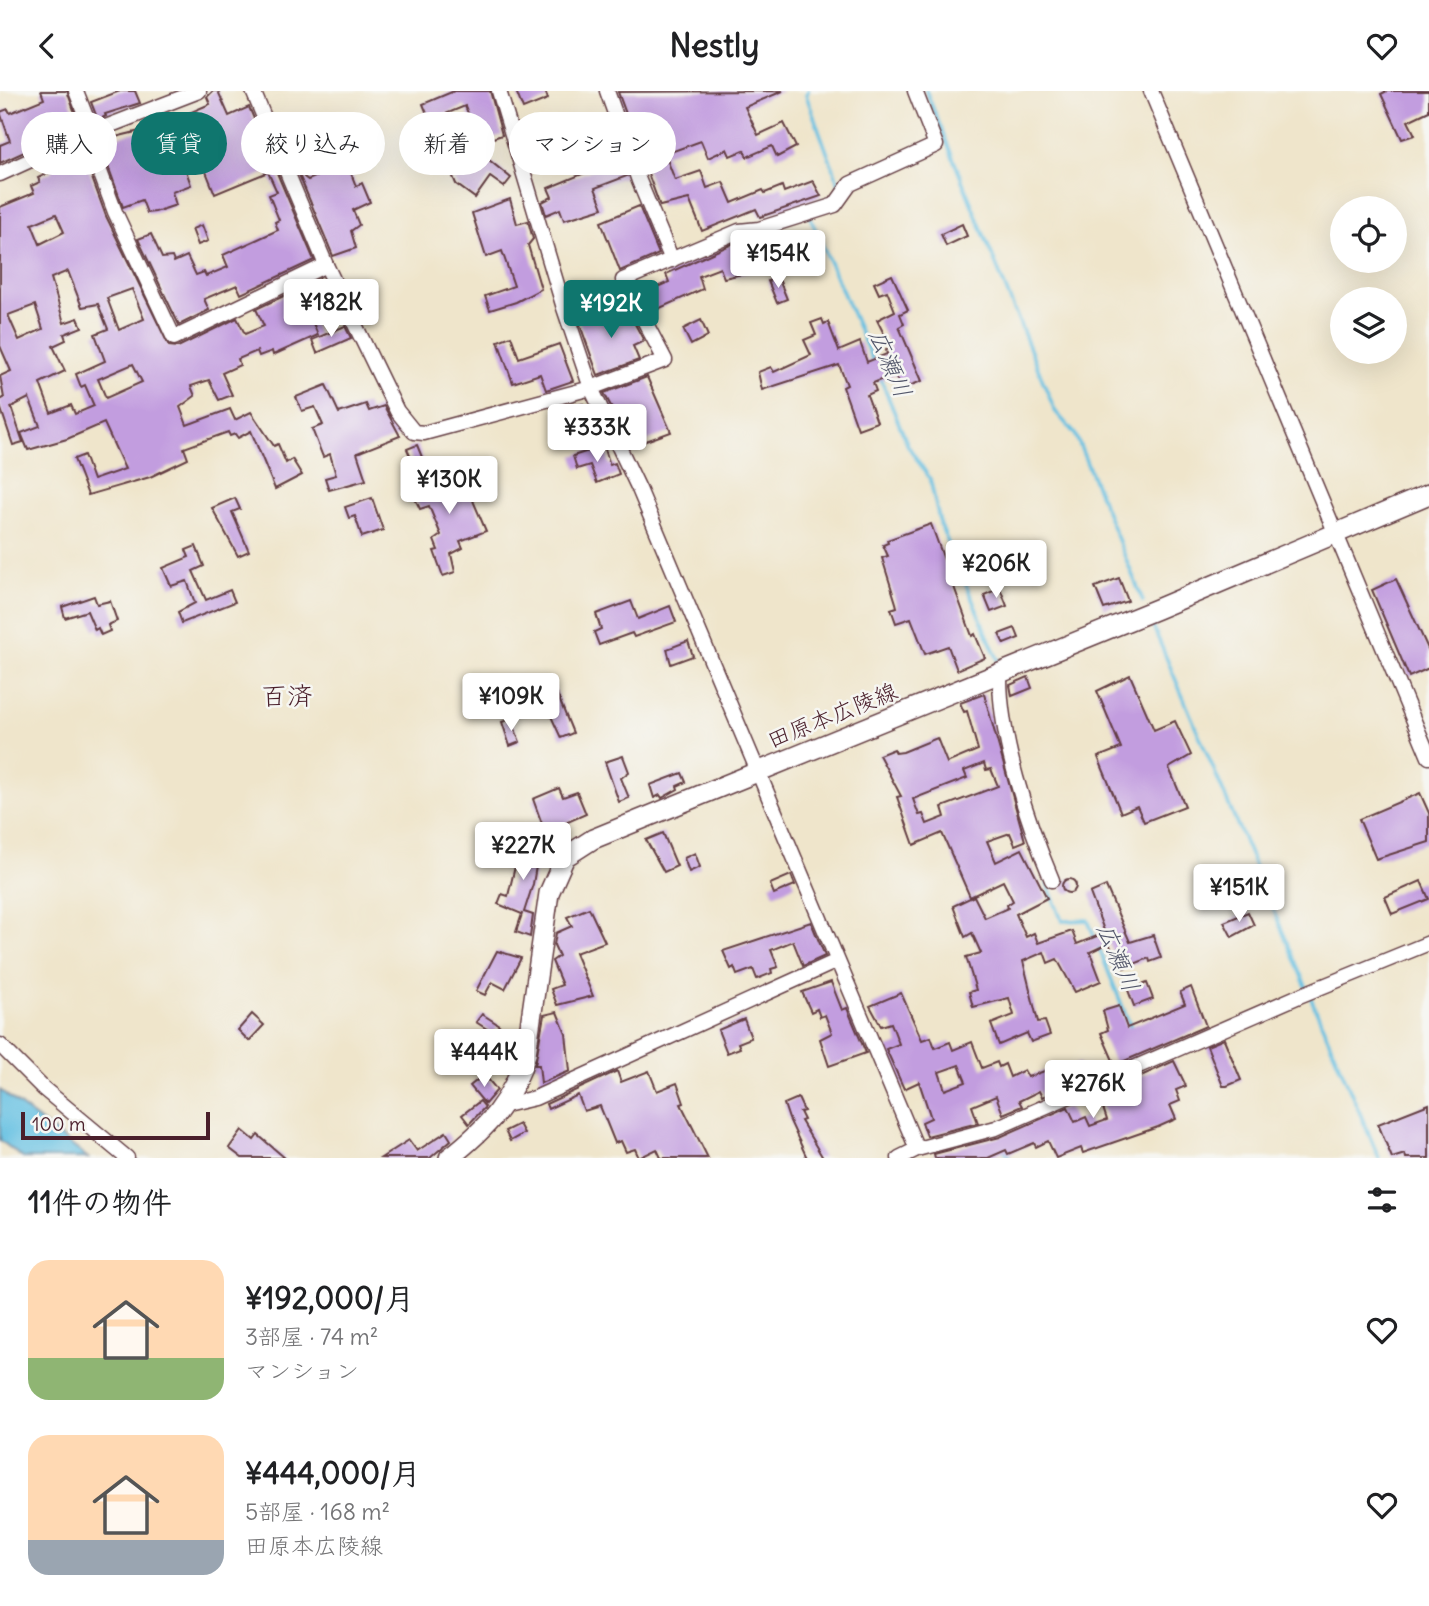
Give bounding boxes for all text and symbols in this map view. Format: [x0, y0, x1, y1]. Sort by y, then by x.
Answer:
text: Nestly [670, 25, 759, 66]
icon: back [28, 27, 66, 65]
icon: heart [1363, 27, 1401, 65]
chip: 購入 [21, 112, 117, 175]
chip: 賃貸 [131, 112, 227, 175]
chip: 絞り込み [241, 112, 385, 175]
chip: 新着 [399, 112, 495, 175]
chip: マンション [509, 112, 676, 175]
map controls [1330, 196, 1407, 364]
button: locate [1330, 196, 1407, 273]
pin: ¥154K [729, 231, 827, 290]
text: ¥154K [746, 238, 810, 267]
pin: ¥182K [282, 279, 380, 339]
pin: ¥192K [562, 281, 660, 340]
text: ¥182K [300, 287, 362, 316]
button: layers [1330, 287, 1407, 364]
text: ¥192K [580, 288, 642, 317]
water label: 広瀬川 [863, 324, 919, 402]
pin: ¥333K [548, 405, 646, 464]
text: ¥333K [564, 412, 630, 441]
pin: ¥130K [400, 457, 498, 516]
text: ¥130K [417, 464, 482, 493]
pin: ¥206K [947, 540, 1045, 600]
text: ¥206K [962, 548, 1030, 577]
pin: ¥109K [462, 673, 560, 733]
street label: 田原本広陵線 [763, 676, 901, 754]
district label: 百済 [261, 679, 313, 712]
text: ¥109K [478, 681, 544, 710]
pin: ¥227K [474, 823, 572, 882]
text: ¥227K [491, 830, 555, 859]
pin: ¥151K [1190, 865, 1288, 924]
text: ¥151K [1209, 872, 1269, 901]
water label: 広瀬川 [1091, 918, 1147, 996]
pin: ¥444K [435, 1030, 533, 1089]
text: ¥444K [450, 1037, 518, 1066]
pin: ¥276K [1044, 1061, 1142, 1120]
text: ¥276K [1061, 1068, 1125, 1097]
scale bar [21, 1109, 210, 1141]
text: 100 m [32, 1112, 86, 1136]
icon: filters [1363, 1181, 1401, 1219]
text: 11件の物件 [28, 1183, 172, 1221]
text: ¥192,000/月 [245, 1279, 414, 1317]
icon: home [84, 1288, 168, 1372]
icon: heart [1363, 1311, 1401, 1349]
text: 3部屋 · 74 m² [245, 1322, 378, 1351]
text: マンション [245, 1356, 359, 1385]
text: ¥444,000/月 [245, 1454, 421, 1492]
icon: home [84, 1463, 168, 1547]
icon: heart [1363, 1486, 1401, 1524]
text: 5部屋 · 168 m² [245, 1497, 390, 1526]
text: 田原本広陵線 [245, 1531, 383, 1560]

